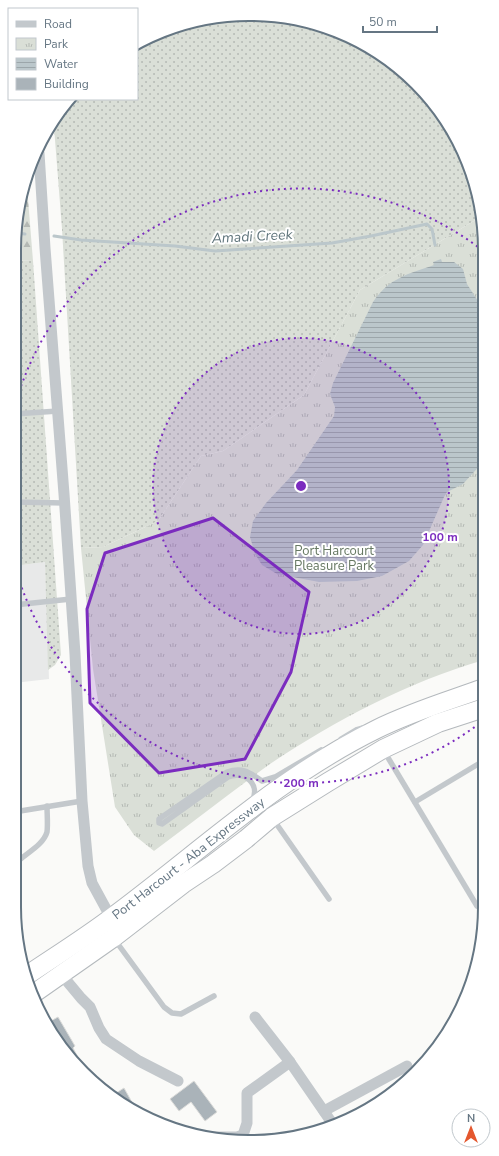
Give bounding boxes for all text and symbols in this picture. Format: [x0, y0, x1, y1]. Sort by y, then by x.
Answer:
legend [8, 8, 138, 100]
scale bar [363, 8, 437, 34]
text: 50 m [369, 14, 397, 30]
text: Road [44, 16, 72, 32]
text: Park [44, 36, 69, 52]
text: Water [44, 56, 78, 72]
text: Building [44, 76, 89, 92]
water label: Amadi Creek [210, 225, 294, 248]
centre of rings [294, 479, 308, 493]
text: 100 m [422, 529, 458, 545]
park label: Port Harcourt Pleasure Park [294, 542, 375, 575]
text: 200 m [283, 775, 319, 791]
street label: Port Harcourt - Aba Expressway [109, 793, 269, 924]
north arrow [451, 1108, 491, 1148]
text: N [467, 1111, 475, 1126]

